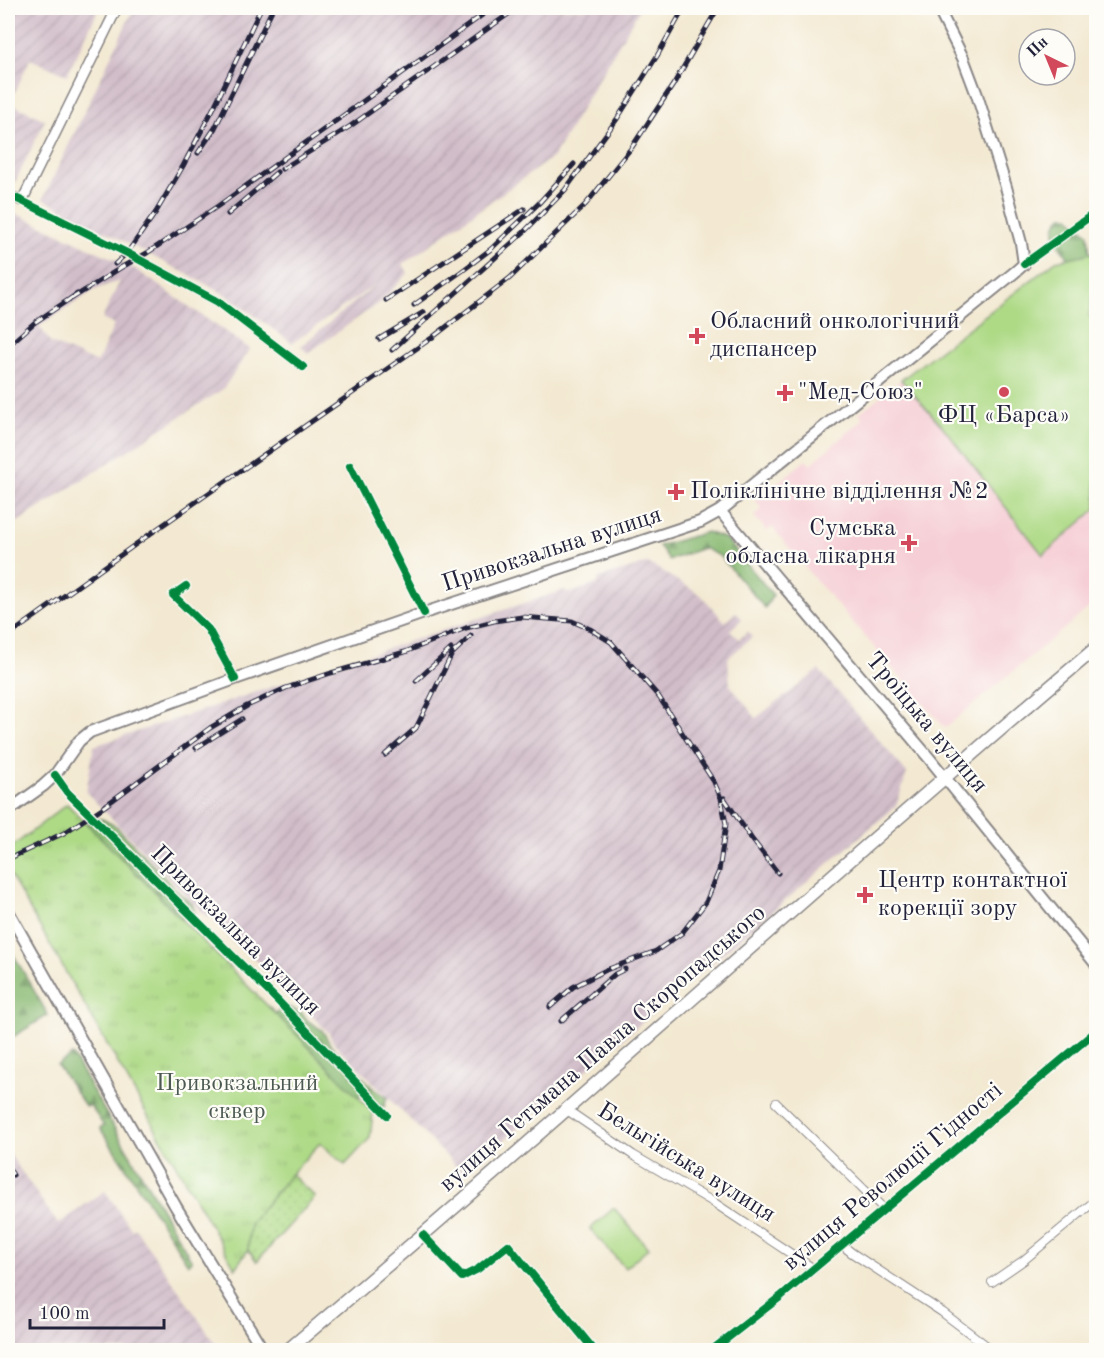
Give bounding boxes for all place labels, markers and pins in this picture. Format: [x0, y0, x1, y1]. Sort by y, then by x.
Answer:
place label: Обласний онкологічний диспансер [710, 310, 960, 362]
marker: Обласний онкологічний диспансер [688, 327, 706, 345]
place label: "Мед-Союз" [798, 381, 923, 405]
marker: "Мед-Союз" [776, 384, 794, 402]
marker: ФЦ «Барса» [997, 385, 1011, 399]
place label: ФЦ «Барса» [938, 404, 1070, 428]
place label: Поліклінічне відділення №2 [690, 480, 989, 504]
marker: Поліклінічне відділення №2 [667, 483, 685, 501]
place label: Сумська обласна лікарня [726, 517, 896, 569]
marker: Сумська обласна лікарня [900, 534, 918, 552]
place label: Центр контактної корекції зору [878, 869, 1068, 921]
marker: Центр контактної корекції зору [856, 886, 874, 904]

